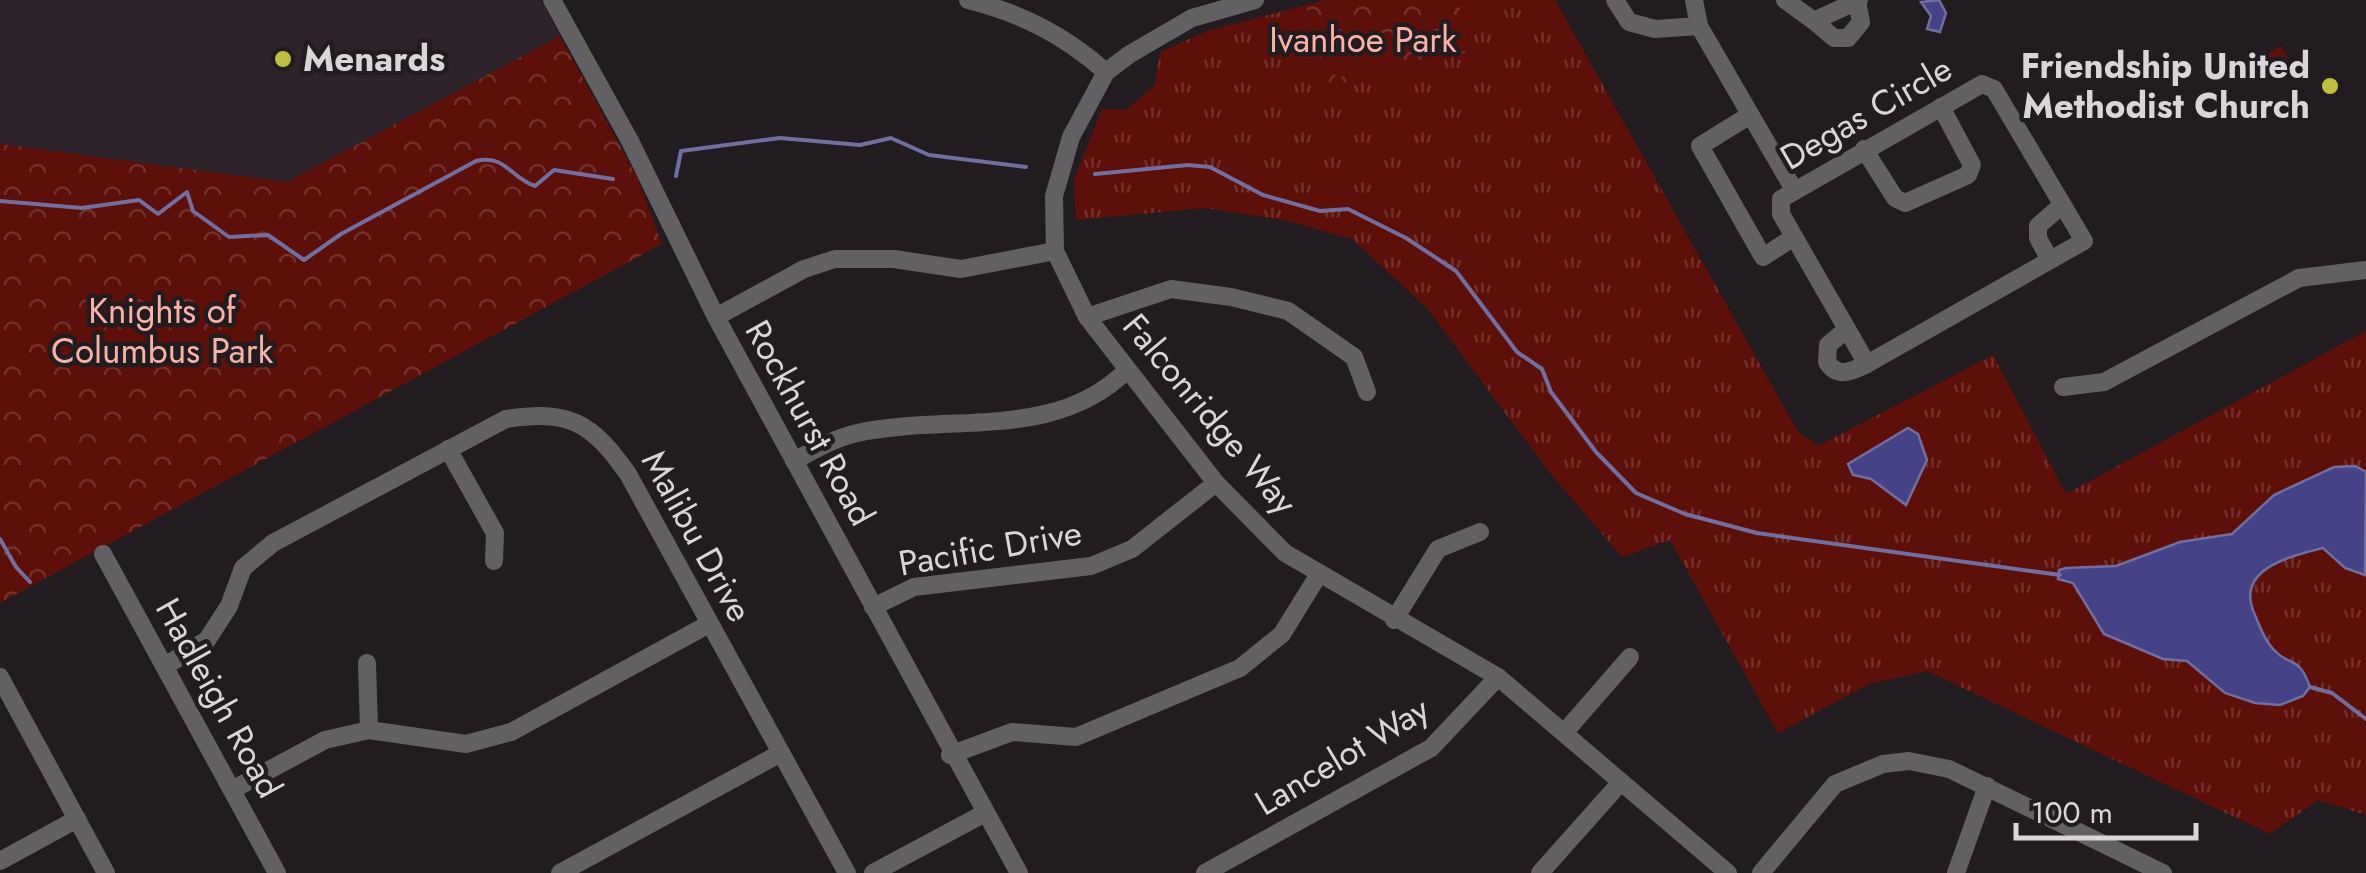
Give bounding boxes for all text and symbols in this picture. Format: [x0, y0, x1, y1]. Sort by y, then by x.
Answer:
park label: Ivanhoe Park [1269, 15, 1457, 65]
place label: Menards [303, 34, 445, 84]
place label: Friendship United Methodist Church [2021, 41, 2310, 131]
street label: Degas Circle [1771, 44, 1961, 182]
marker: Menards [272, 48, 294, 70]
marker: Friendship United Methodist Church [2319, 75, 2341, 97]
park label: Knights of Columbus Park [51, 286, 274, 376]
street label: Falconridge Way [1111, 303, 1309, 526]
street label: Rockhurst Road [733, 311, 887, 535]
street label: Malibu Drive [629, 441, 765, 631]
street label: Pacific Drive [895, 507, 1085, 589]
street label: Hadleigh Road [143, 589, 295, 807]
street label: Lancelot Way [1246, 684, 1439, 828]
scale bar [2016, 778, 2196, 840]
text: 100 m [2031, 791, 2113, 834]

